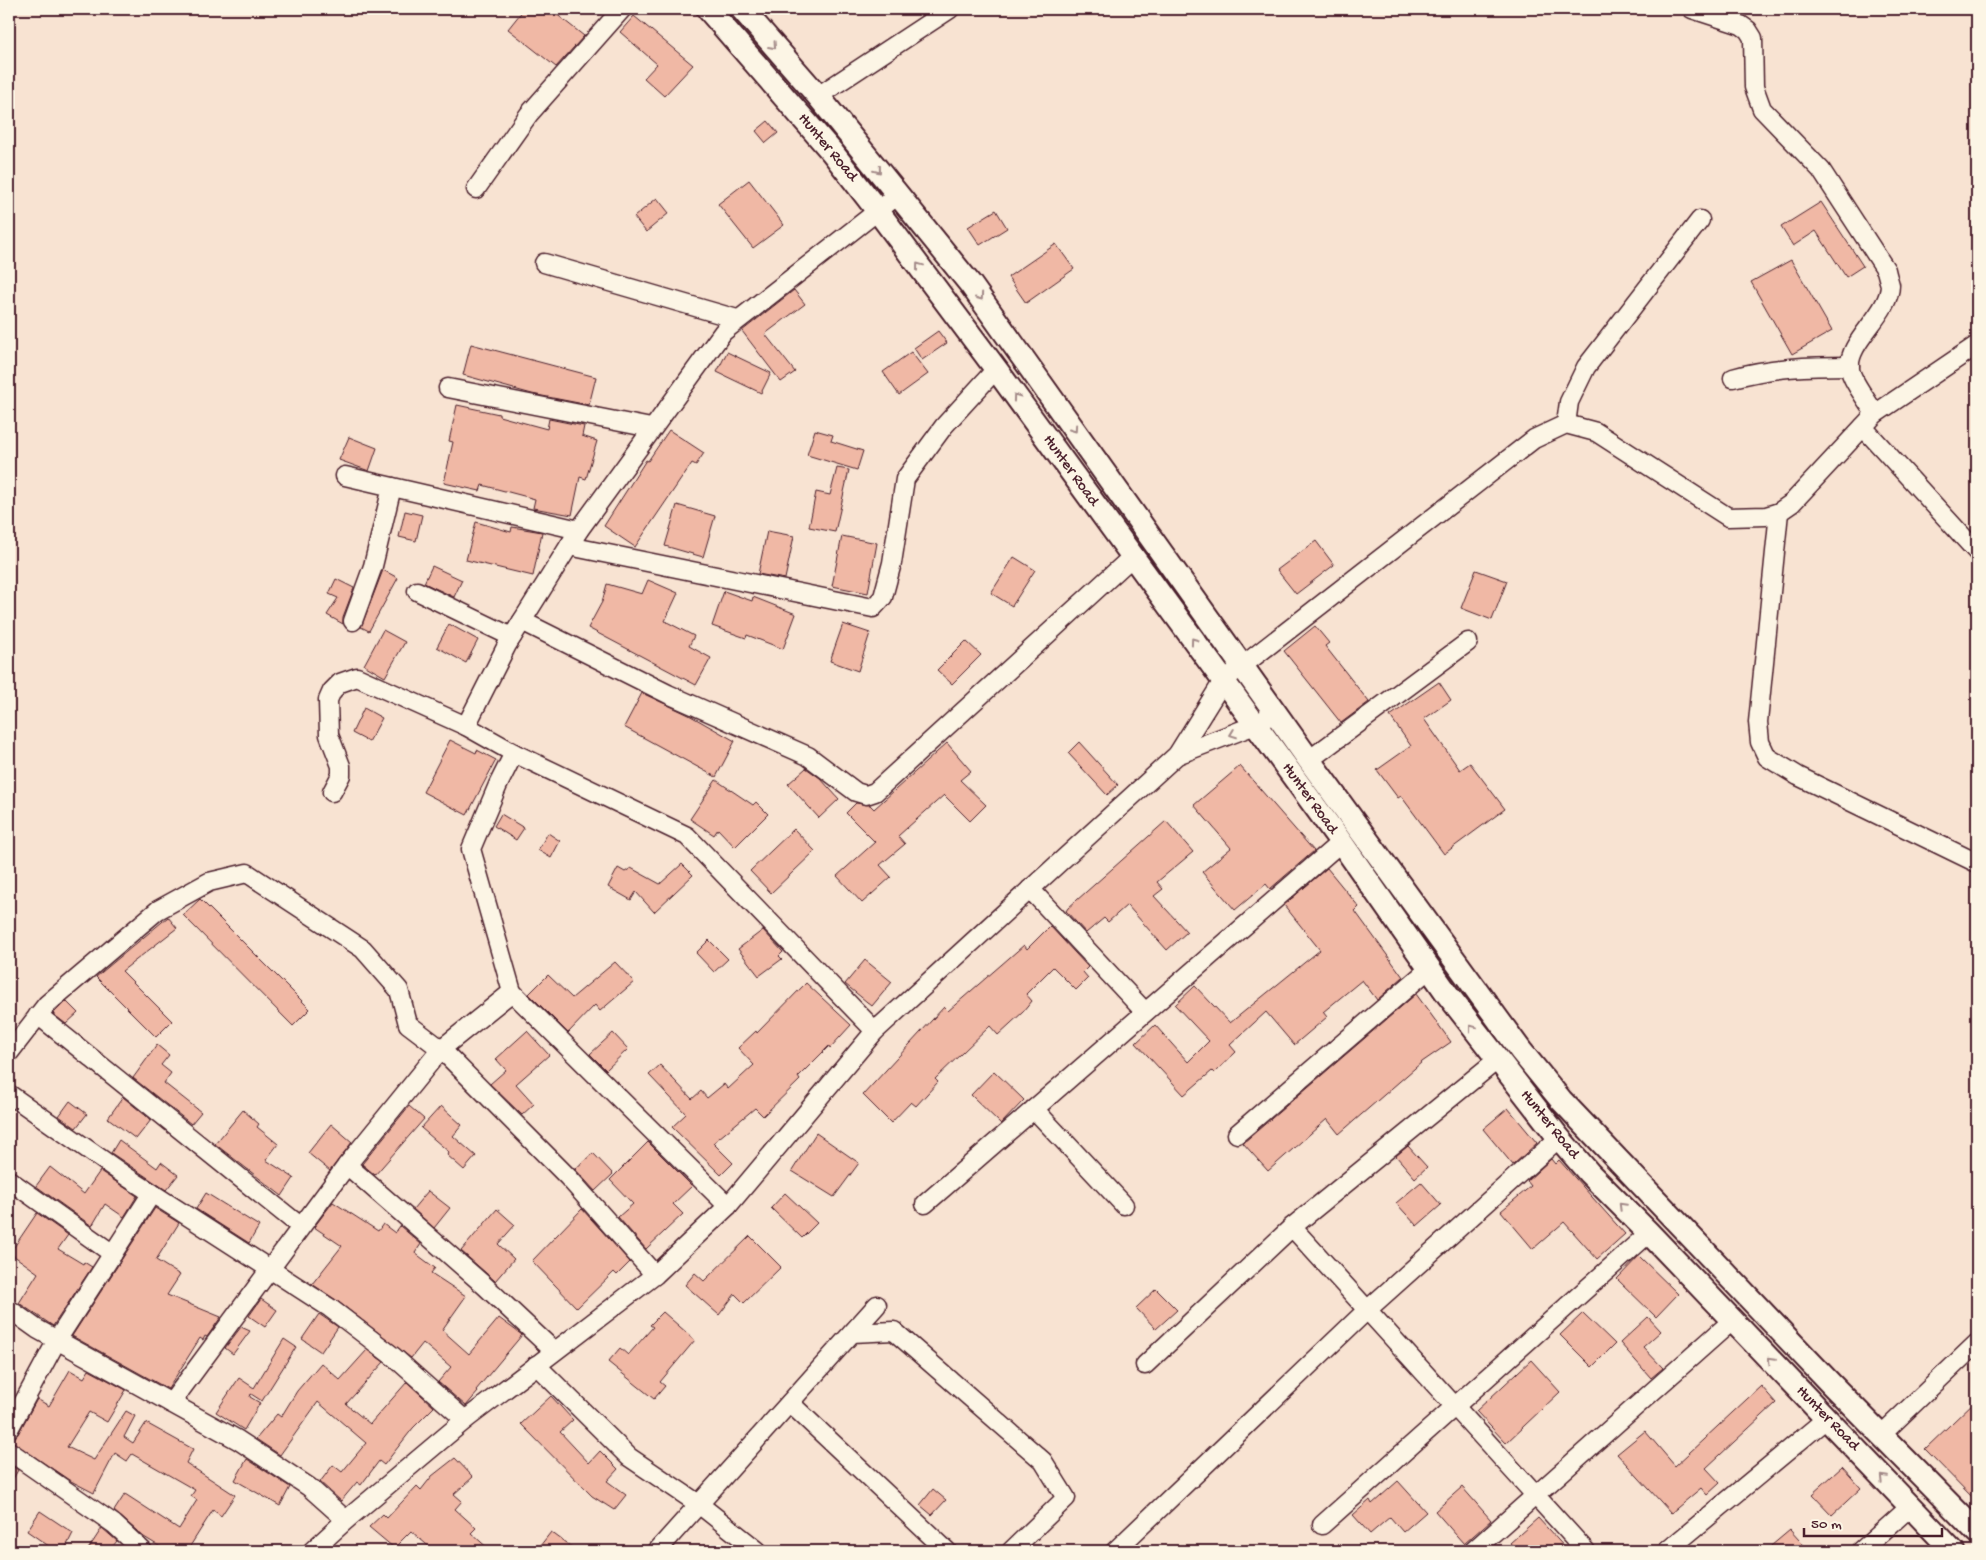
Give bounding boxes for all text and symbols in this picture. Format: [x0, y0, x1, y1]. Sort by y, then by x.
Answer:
one-way arrow [767, 41, 776, 50]
street label: Hunter Road [793, 110, 862, 187]
one-way arrow [872, 164, 880, 173]
one-way arrow [917, 263, 925, 272]
one-way arrow [974, 291, 983, 300]
one-way arrow [1013, 393, 1022, 403]
one-way arrow [1068, 423, 1077, 433]
street label: Hunter Road [1038, 432, 1103, 512]
one-way arrow [1191, 637, 1200, 647]
one-way arrow [1229, 727, 1238, 738]
street label: Hunter Road [1277, 760, 1342, 840]
one-way arrow [1469, 1024, 1478, 1034]
street label: Hunter Road [1515, 1087, 1584, 1165]
one-way arrow [1618, 1202, 1627, 1211]
one-way arrow [1768, 1357, 1777, 1366]
street label: Hunter Road [1791, 1382, 1864, 1457]
one-way arrow [1880, 1474, 1889, 1483]
scale bar [1804, 1505, 1941, 1537]
text: 50 m [1811, 1516, 1842, 1534]

